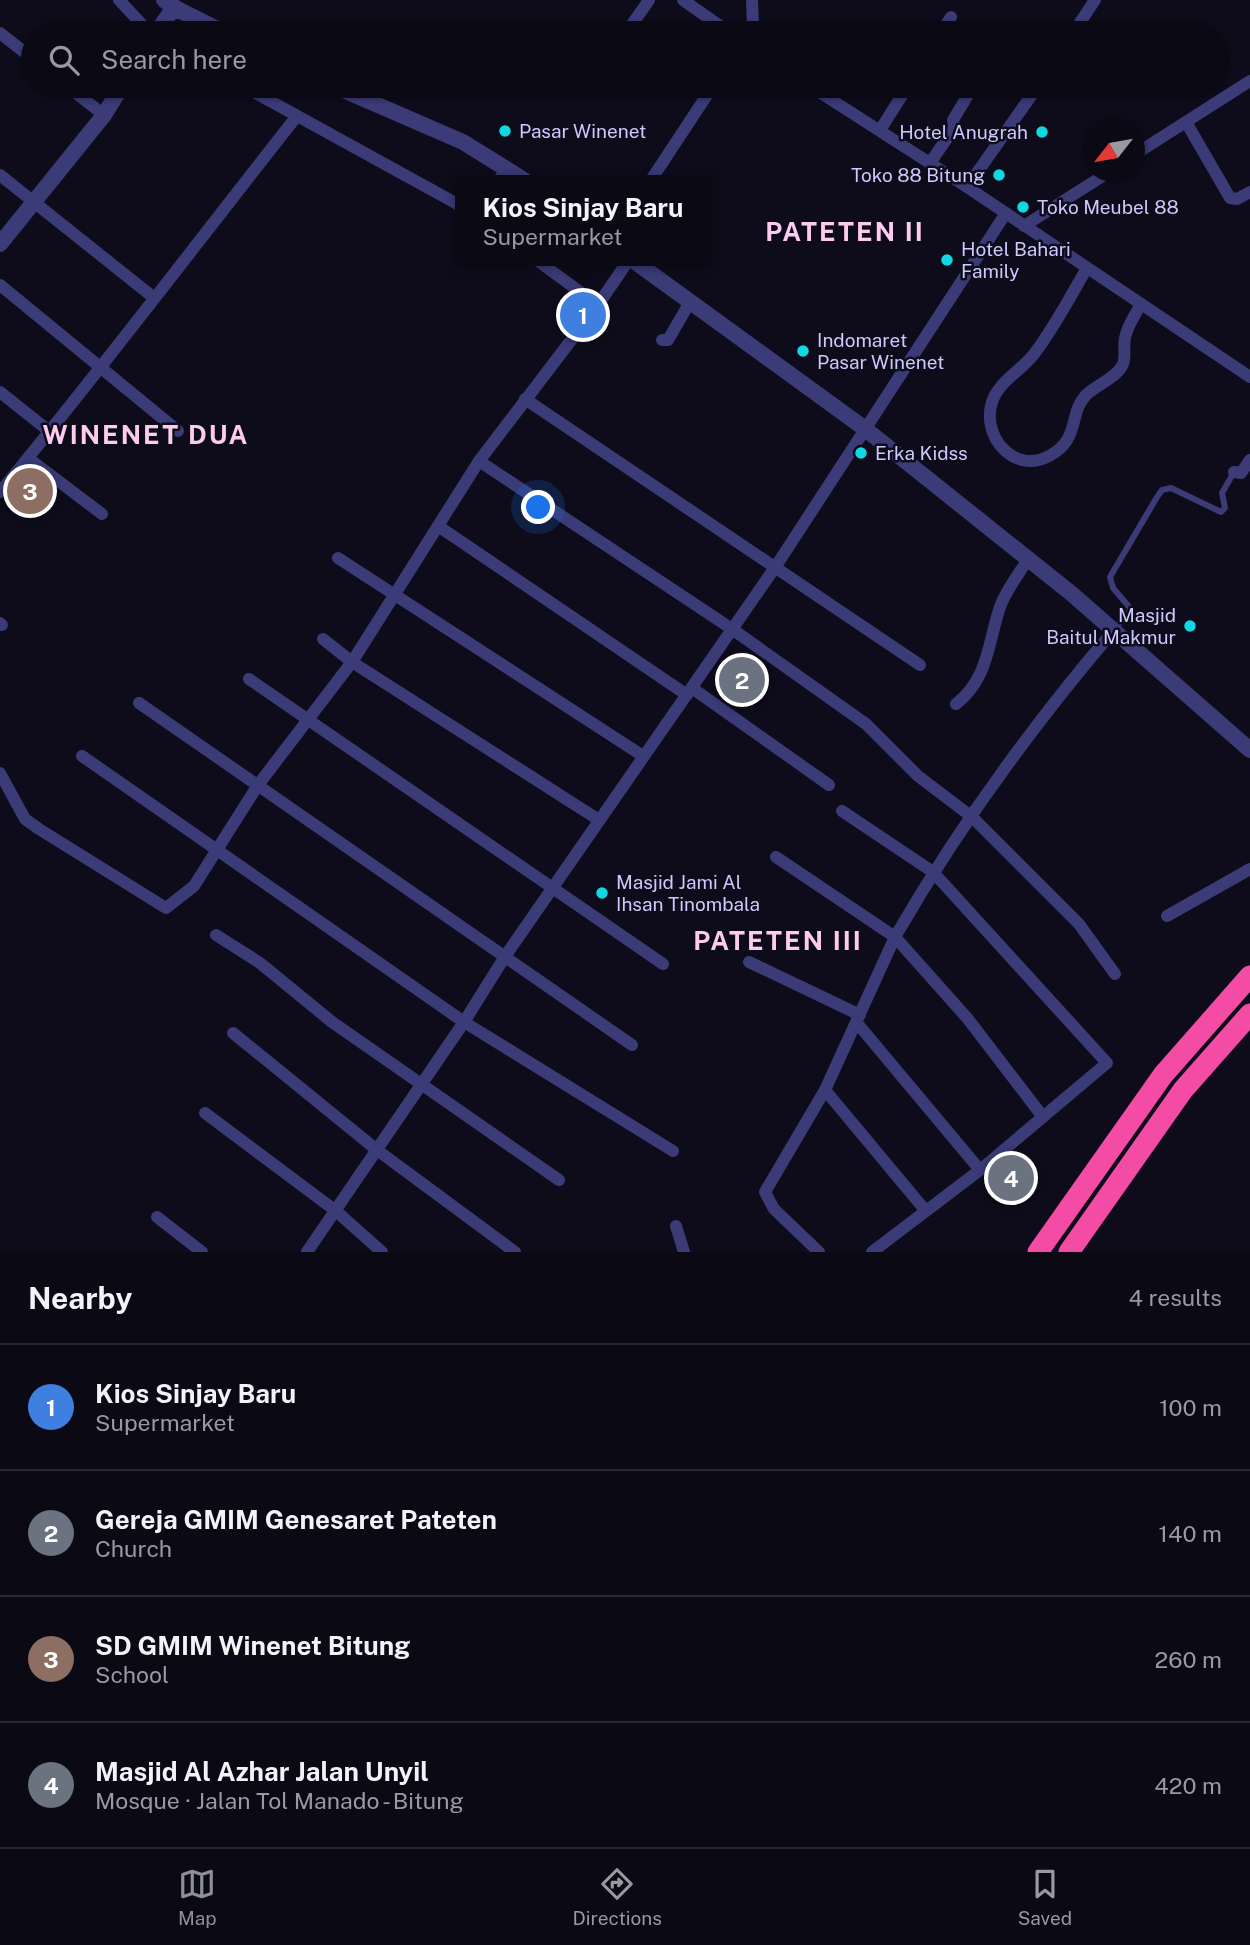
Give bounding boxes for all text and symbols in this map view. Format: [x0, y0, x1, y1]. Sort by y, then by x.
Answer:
search box [21, 21, 1229, 98]
icon: search [45, 41, 83, 79]
text: Search here [101, 44, 247, 75]
north arrow [1082, 119, 1145, 182]
place label: Pasar Winenet [519, 120, 646, 142]
place label: Hotel Anugrah [899, 121, 1028, 143]
marker: Pasar Winenet [497, 123, 513, 139]
marker: Hotel Anugrah [1034, 124, 1050, 140]
place label: Toko 88 Bitung [851, 164, 985, 186]
marker: Toko 88 Bitung [991, 167, 1007, 183]
popup [455, 175, 711, 266]
text: Kios Sinjay Baru [482, 192, 684, 223]
place label: Toko Meubel 88 [1037, 196, 1179, 218]
marker: Toko Meubel 88 [1015, 199, 1031, 215]
district label: PATETEN II [765, 216, 925, 247]
text: Supermarket [482, 223, 622, 250]
place label: Hotel Bahari Family [961, 238, 1071, 282]
marker: Hotel Bahari Family [939, 252, 955, 268]
pin: 1 [560, 289, 606, 341]
place label: Indomaret Pasar Winenet [817, 329, 944, 373]
marker: Indomaret Pasar Winenet [795, 343, 811, 359]
district label: WINENET DUA [43, 419, 249, 450]
place label: Erka Kidss [875, 442, 968, 464]
marker: Erka Kidss [853, 445, 869, 461]
pin: 3 [7, 465, 53, 517]
your location [521, 490, 555, 524]
place label: Masjid Baitul Makmur [1046, 604, 1176, 648]
marker: Masjid Baitul Makmur [1182, 618, 1198, 634]
pin: 2 [719, 654, 765, 706]
place label: Masjid Jami Al Ihsan Tinombala [616, 871, 760, 915]
marker: Masjid Jami Al Ihsan Tinombala [594, 885, 610, 901]
district label: PATETEN III [693, 925, 863, 956]
pin: 4 [988, 1152, 1034, 1204]
text: Nearby [28, 1280, 132, 1316]
text: 4 results [1128, 1284, 1222, 1311]
text: Kios Sinjay Baru [95, 1378, 296, 1409]
text: 1 [46, 1394, 56, 1421]
text: 100 m [1159, 1394, 1222, 1421]
text: Supermarket [95, 1409, 235, 1436]
text: Gereja GMIM Genesaret Pateten [95, 1504, 497, 1535]
text: 2 [44, 1520, 58, 1547]
text: 140 m [1159, 1520, 1222, 1547]
text: Church [95, 1535, 172, 1562]
text: SD GMIM Winenet Bitung [95, 1630, 410, 1661]
text: 3 [43, 1646, 59, 1673]
text: 260 m [1155, 1646, 1222, 1673]
text: School [95, 1661, 169, 1688]
text: Masjid Al Azhar Jalan Unyil [95, 1756, 429, 1787]
text: 4 [43, 1772, 59, 1799]
text: 420 m [1154, 1772, 1222, 1799]
text: Mosque · Jalan Tol Manado - Bitung [95, 1787, 464, 1814]
tab: Map [178, 1865, 217, 1929]
tab: Directions [573, 1865, 662, 1929]
tab: Saved [1018, 1865, 1072, 1929]

